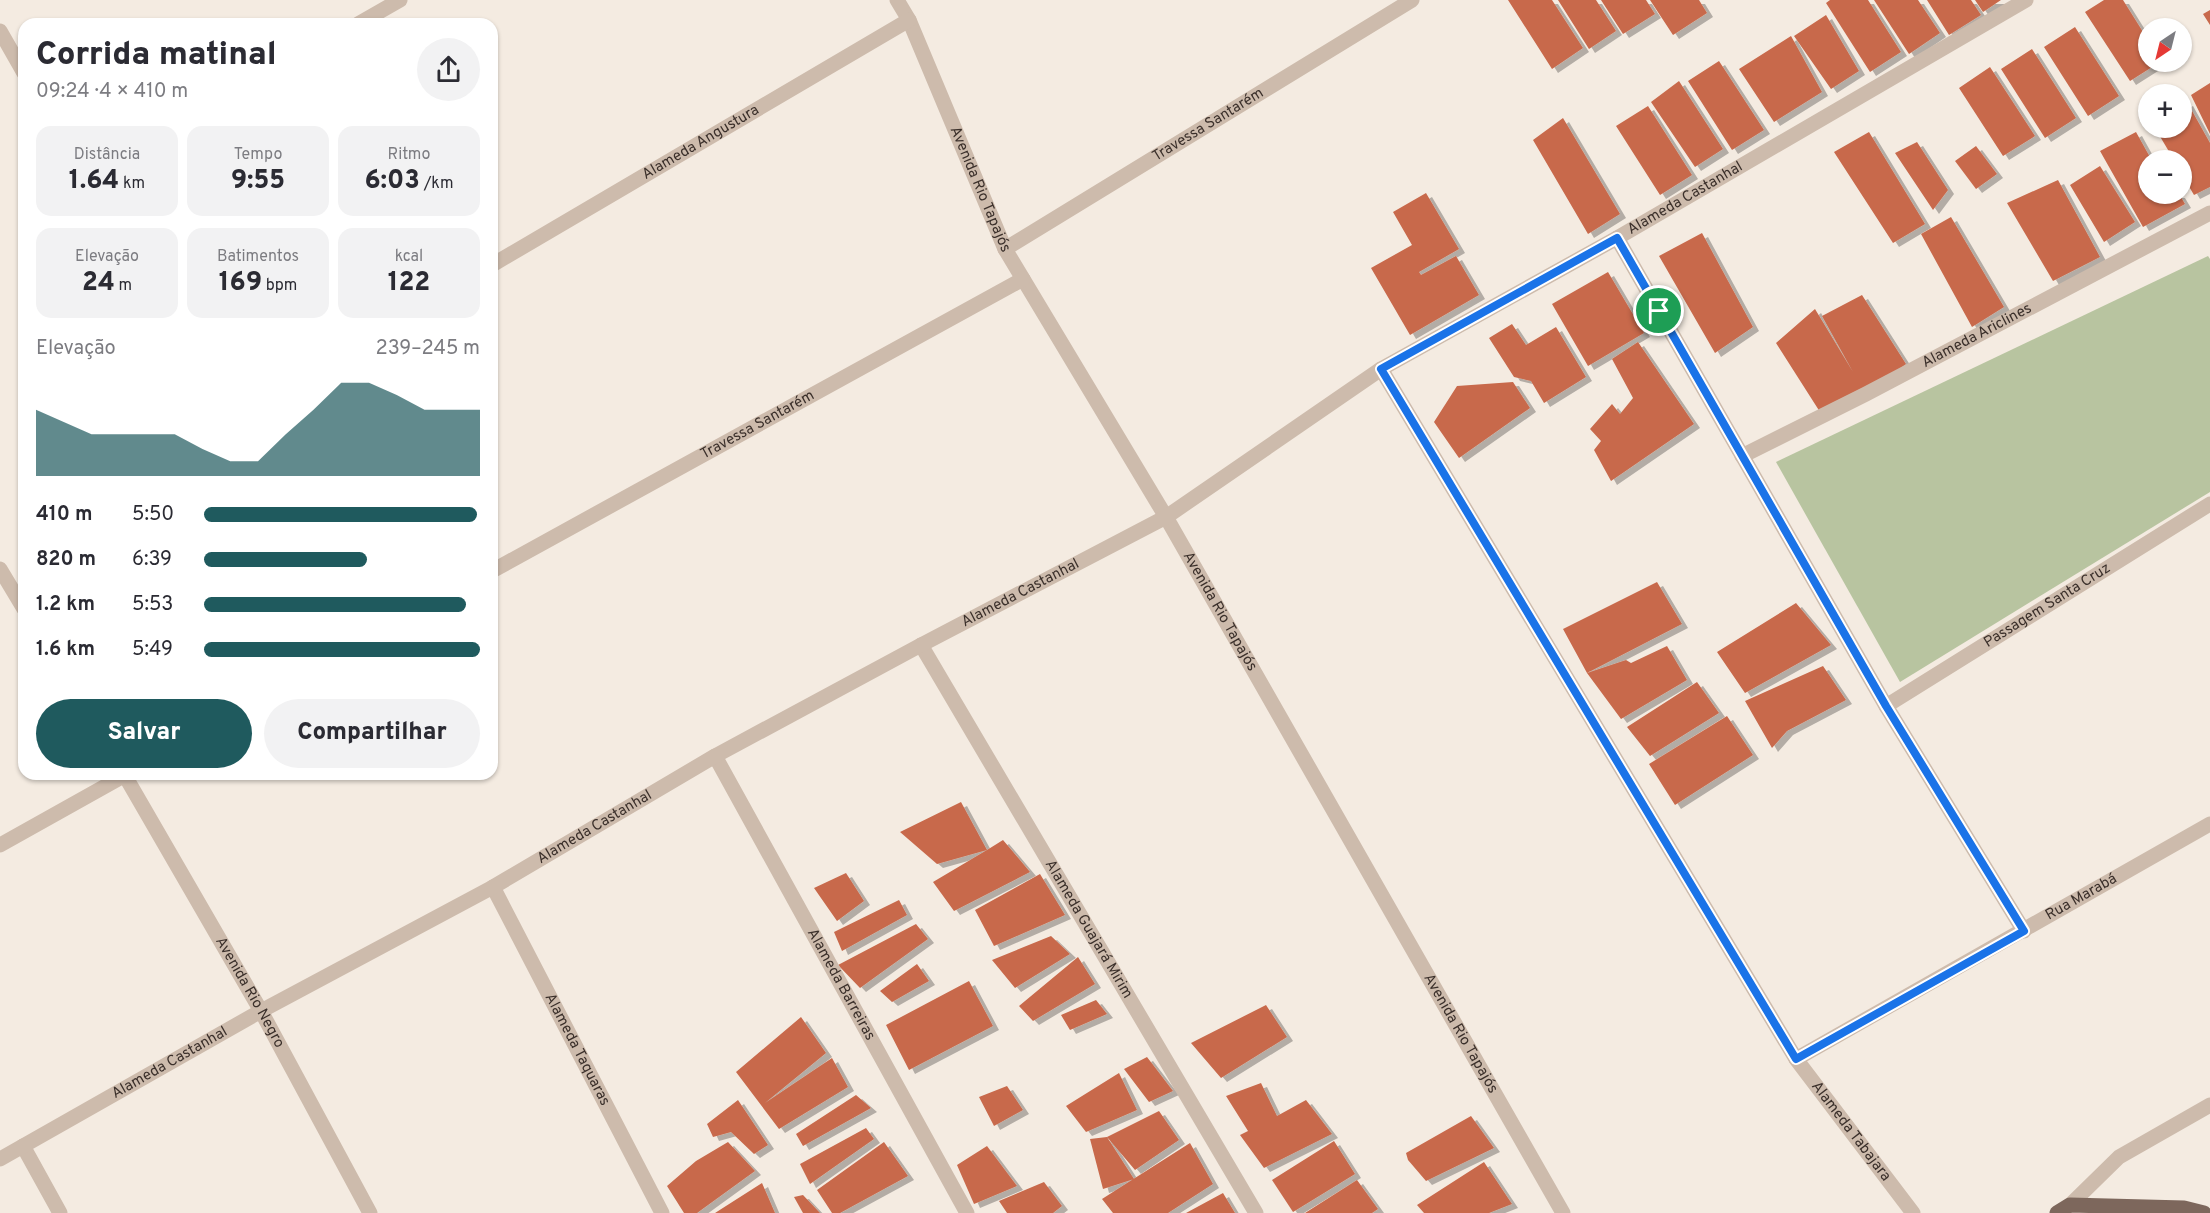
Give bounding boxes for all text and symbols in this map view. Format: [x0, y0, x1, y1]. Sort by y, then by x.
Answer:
north arrow [2138, 18, 2192, 72]
map controls [2138, 18, 2192, 204]
text: Corrida matinal [36, 35, 277, 77]
button: share [417, 38, 480, 101]
text: 09:24 · 4 × 410 m [36, 79, 188, 105]
street label: Travessa Santarém [1149, 84, 1267, 166]
button: + [2138, 84, 2192, 138]
street label: Alameda Angustura [639, 101, 763, 184]
street label: Avenida Rio Tapajós [945, 124, 1015, 255]
text: Distância [74, 145, 140, 165]
text: Tempo [234, 145, 282, 165]
text: Ritmo [388, 145, 430, 165]
button: − [2138, 150, 2192, 204]
street label: Alameda Castanhal [1624, 157, 1746, 239]
text: 1.64 [69, 165, 119, 198]
text: 9:55 [231, 165, 285, 198]
text: 6:03 [364, 165, 420, 198]
text: km [119, 174, 145, 194]
text: /km [420, 174, 454, 194]
text: Elevação [75, 247, 139, 267]
text: Batimentos [217, 247, 299, 267]
text: kcal [395, 247, 423, 267]
text: 24 [82, 267, 115, 300]
text: 169 [219, 267, 262, 300]
text: 122 [388, 267, 430, 300]
text: m [115, 276, 132, 296]
text: bpm [262, 276, 297, 296]
pin [1633, 285, 1684, 336]
icon: arrive [1642, 294, 1675, 327]
street label: Alameda Ariclines [1919, 299, 2035, 372]
text: Elevação [36, 336, 116, 362]
text: 239–245 m [375, 336, 480, 362]
street label: Travessa Santarém [697, 386, 818, 464]
text: 410 m [36, 502, 93, 528]
text: 5:50 [132, 502, 174, 528]
text: 820 m [36, 547, 96, 573]
text: 6:39 [132, 547, 172, 573]
street label: Avenida Rio Tapajós [1178, 548, 1261, 675]
street label: Alameda Castanhal [958, 554, 1083, 632]
street label: Passagem Santa Cruz [1980, 559, 2114, 652]
text: 1.2 km [36, 592, 95, 618]
text: 5:53 [132, 592, 173, 618]
text: 1.6 km [36, 637, 95, 663]
text: 5:49 [132, 637, 173, 663]
button: Salvar [36, 699, 252, 768]
button: Compartilhar [264, 699, 480, 768]
street label: Alameda Castanhal [534, 786, 655, 868]
street label: Alameda Guajará Mirim [1040, 856, 1137, 1002]
street label: Rua Marabá [2042, 869, 2120, 925]
street label: Alameda Barreiras [803, 925, 880, 1044]
street label: Avenida Rio Negro [211, 934, 289, 1051]
street label: Avenida Rio Tapajós [1419, 970, 1502, 1097]
street label: Alameda Taquaras [540, 990, 614, 1109]
street label: Alameda Castanhal [108, 1022, 231, 1103]
street label: Alameda Tabajara [1807, 1077, 1895, 1185]

